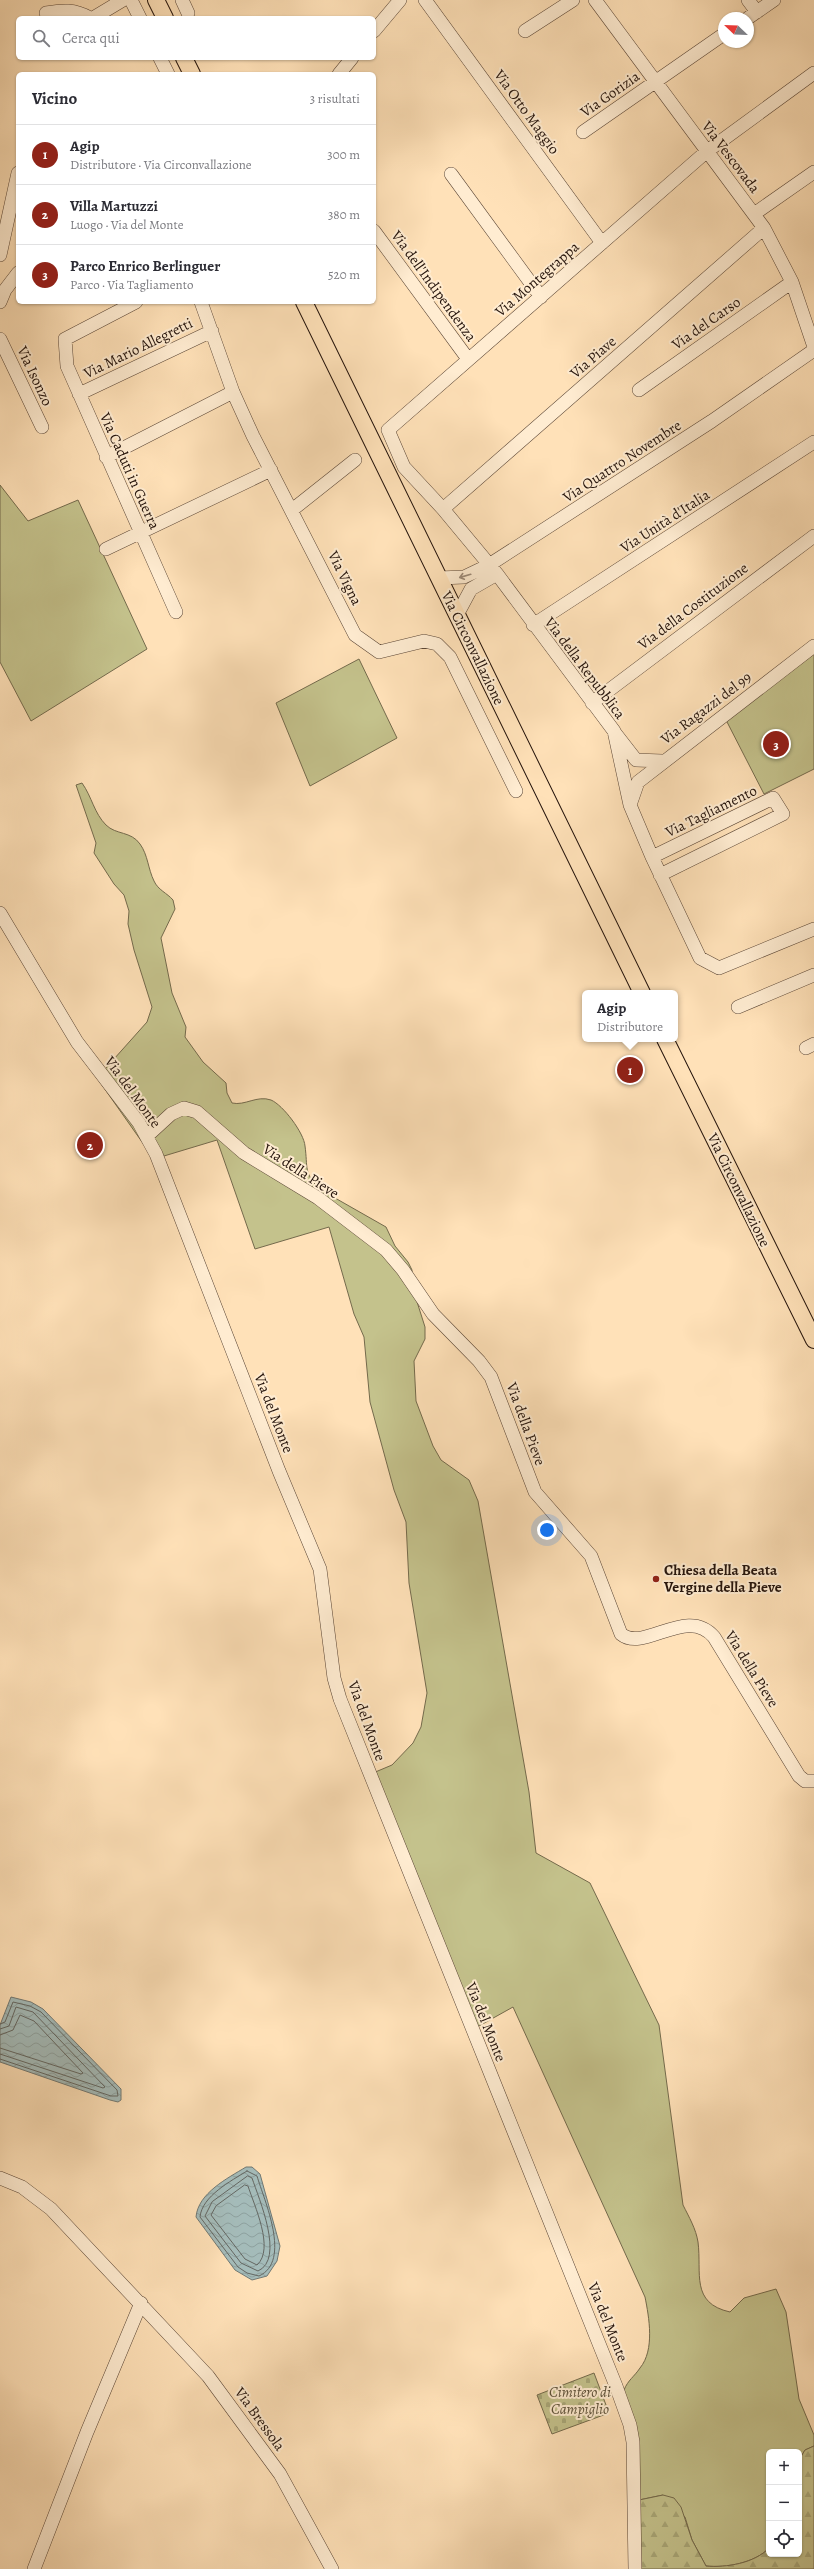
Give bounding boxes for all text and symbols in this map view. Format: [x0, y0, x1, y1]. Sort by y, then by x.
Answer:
north arrow [718, 12, 754, 48]
search box [16, 16, 376, 60]
icon: search [30, 27, 52, 49]
text: Cerca qui [62, 28, 120, 48]
street label: Via Otto Maggio [489, 65, 564, 158]
street label: Via Gorizia [576, 66, 644, 122]
text: Vicino [32, 87, 77, 110]
text: 3 risultati [310, 90, 360, 107]
street label: Via Vescovada [697, 116, 765, 197]
text: Agip [70, 136, 99, 156]
text: 1 [43, 146, 47, 163]
text: 300 m [327, 146, 360, 163]
text: Distributore · Via Circonvallazione [70, 156, 252, 173]
text: Villa Martuzzi [70, 196, 158, 216]
text: 2 [42, 206, 48, 223]
text: 380 m [328, 206, 360, 223]
text: Luogo · Via del Monte [70, 216, 184, 233]
street label: Via dell'Indipendenza [386, 226, 481, 346]
street label: Via Montegrappa [490, 237, 583, 322]
text: Parco Enrico Berlinguer [70, 256, 220, 276]
text: 3 [42, 266, 48, 283]
text: 520 m [328, 266, 360, 283]
text: Parco · Via Tagliamento [70, 276, 193, 293]
street label: Via del Carso [667, 292, 744, 355]
street label: Via Mario Allegretti [79, 313, 196, 384]
street label: Via Piave [565, 331, 621, 383]
street label: Via Isonzo [12, 342, 58, 409]
street label: Via Caduti in Guerra [95, 409, 165, 533]
street label: Via Quattro Novembre [558, 415, 685, 507]
street label: Via Unità d'Italia [616, 485, 714, 558]
street label: Via Vigna [323, 547, 367, 609]
street label: Via della Costituzione [633, 558, 752, 655]
one-way arrow [459, 573, 472, 580]
street label: Via Circonvallazione [436, 587, 509, 709]
street label: Via della Repubblica [540, 612, 630, 723]
street label: Via Ragazzi del 99 [656, 667, 756, 749]
pin: 3 [763, 729, 789, 759]
street label: Via Tagliamento [661, 780, 760, 842]
popup [582, 990, 678, 1042]
text: Agip [597, 998, 626, 1018]
text: Distributore [597, 1018, 663, 1035]
street label: Via del Monte [100, 1051, 166, 1132]
pin: 1 [617, 1055, 643, 1085]
street label: Via Circonvallazione [702, 1129, 775, 1251]
pin: 2 [77, 1130, 103, 1160]
street label: Via della Pieve [258, 1138, 343, 1203]
street label: Via del Monte [249, 1369, 298, 1456]
street label: Via della Pieve [501, 1379, 550, 1469]
your location [537, 1520, 557, 1540]
place label: Chiesa della Beata Vergine della Pieve [663, 1560, 782, 1597]
marker: Chiesa della Beata Vergine della Pieve [651, 1574, 661, 1584]
street label: Via della Pieve [720, 1626, 784, 1711]
street label: Via del Monte [343, 1677, 391, 1764]
street label: Via del Monte [461, 1978, 511, 2065]
street label: Via del Monte [583, 2278, 633, 2365]
street label: Via Bressola [230, 2382, 290, 2455]
park label: Cimitero di Campiglio [549, 2382, 611, 2419]
map controls [766, 2449, 802, 2557]
button: + [766, 2449, 802, 2485]
button: − [766, 2485, 802, 2521]
button: locate [766, 2521, 802, 2557]

